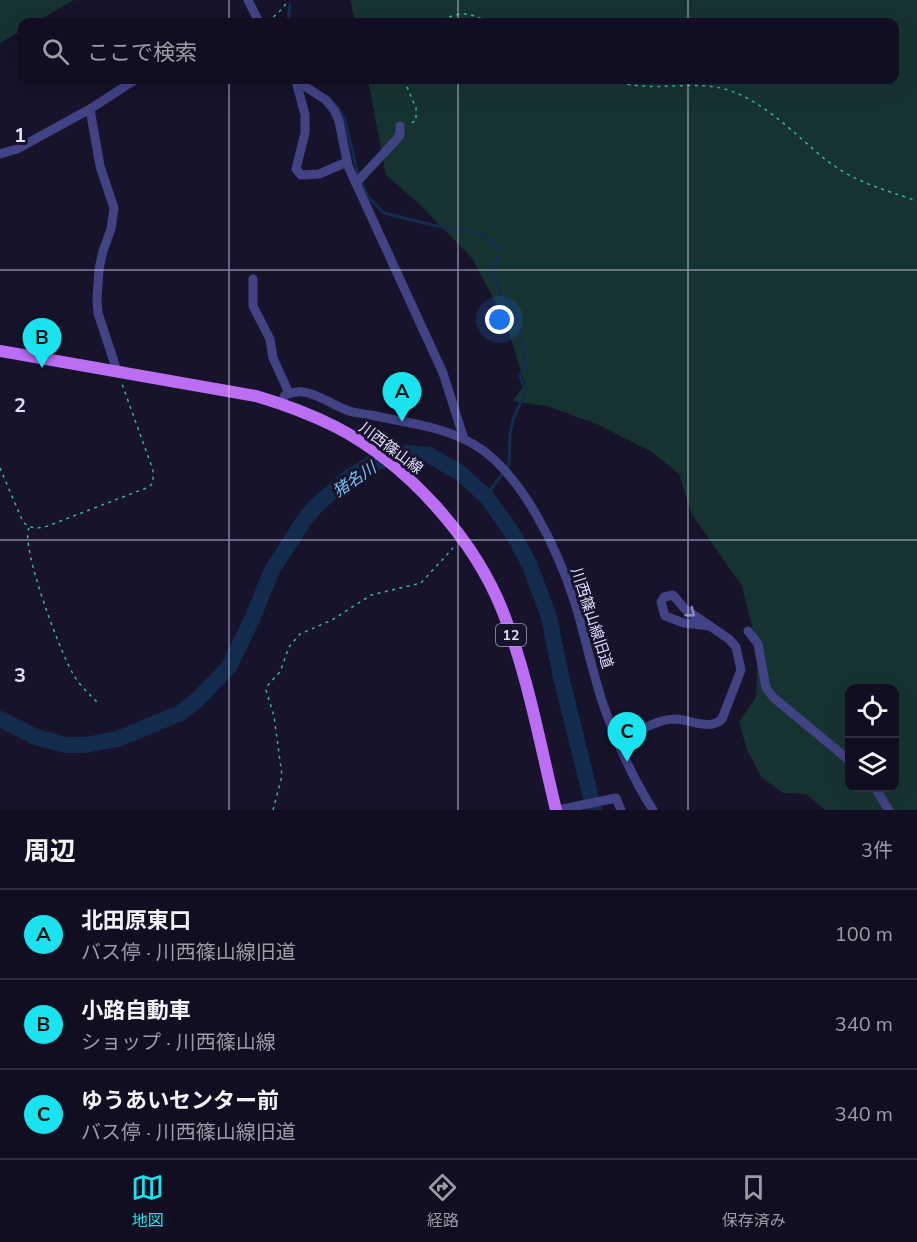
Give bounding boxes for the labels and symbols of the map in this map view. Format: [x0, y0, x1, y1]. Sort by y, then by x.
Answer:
text: 1 [14, 122, 26, 149]
your location [485, 305, 514, 334]
pin: B [22, 318, 62, 368]
pin: A [382, 372, 422, 422]
text: 2 [14, 392, 26, 419]
street label: 川西篠山線 [355, 417, 427, 479]
water label: 猪名川 [329, 456, 382, 502]
street label: 川西篠山線旧道 [566, 565, 618, 671]
one-way arrow [684, 605, 695, 616]
road number: 12 [496, 624, 526, 646]
text: 3 [14, 662, 26, 689]
pin: C [608, 712, 646, 762]

